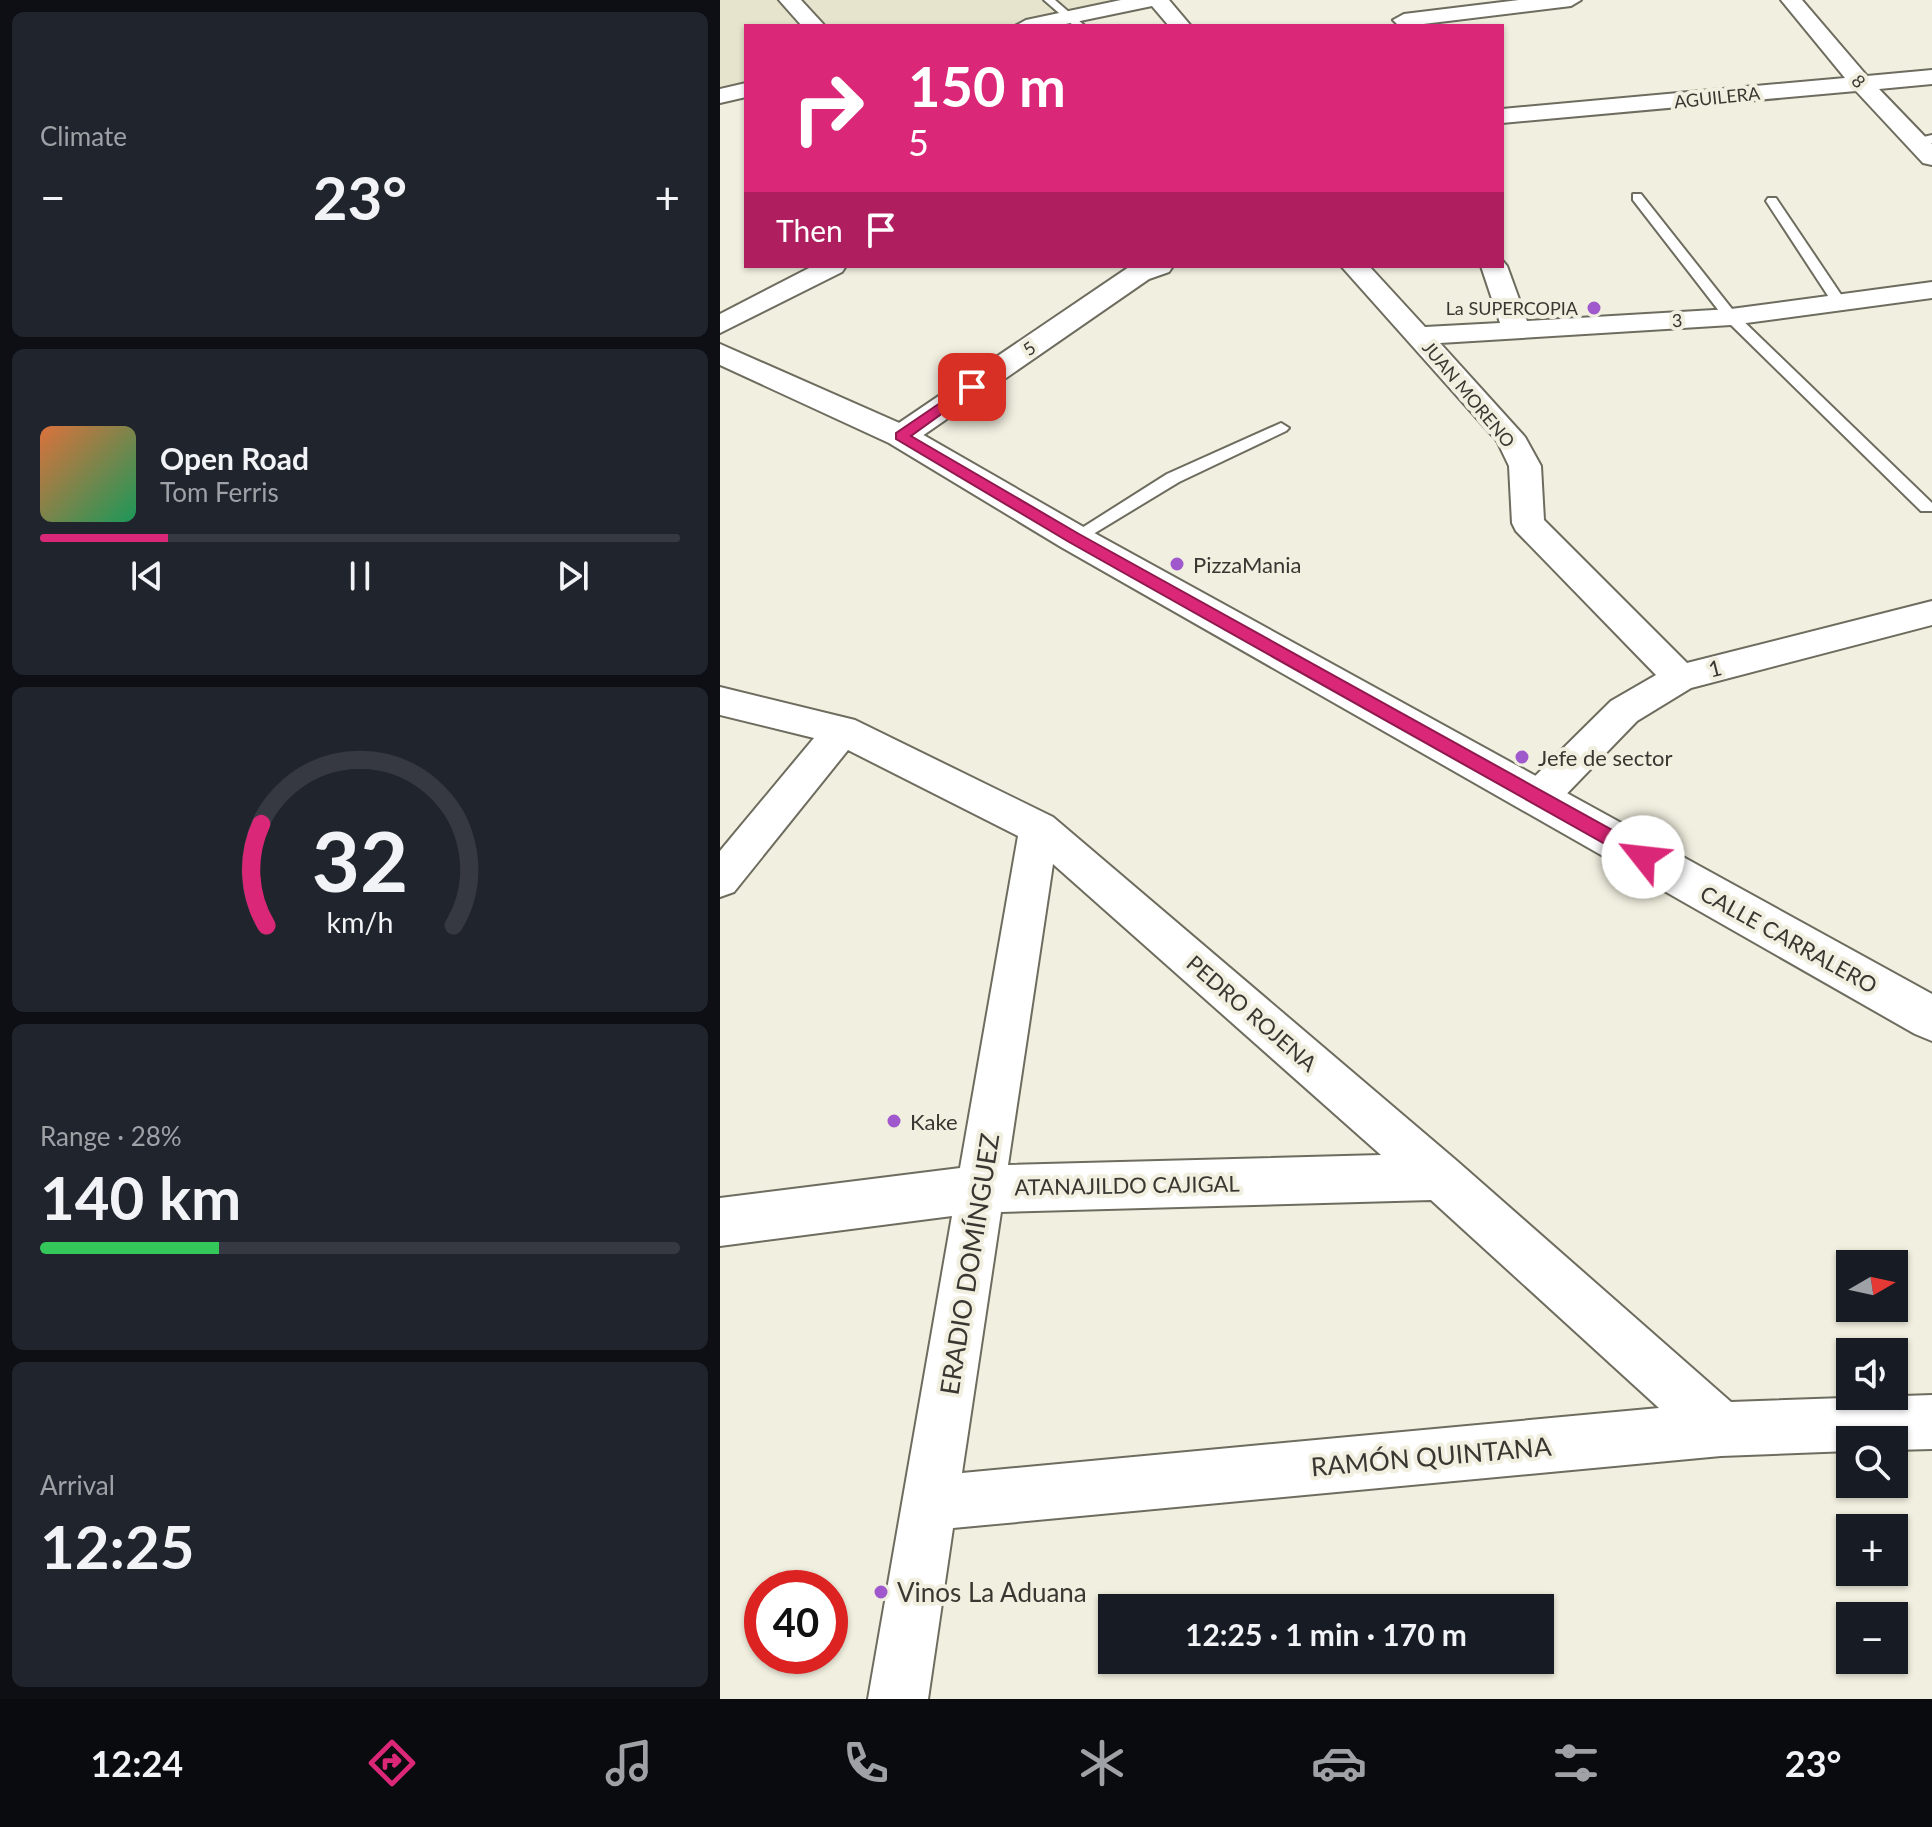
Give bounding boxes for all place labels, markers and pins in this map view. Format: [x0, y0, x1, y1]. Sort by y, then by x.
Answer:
place label: La SUPERCOPIA [1446, 297, 1579, 319]
marker: La SUPERCOPIA [1585, 299, 1603, 317]
pin [938, 353, 1006, 421]
place label: PizzaMania [1193, 551, 1302, 578]
marker: PizzaMania [1168, 555, 1186, 573]
place label: Jefe de sector [1538, 744, 1673, 771]
marker: Jefe de sector [1513, 748, 1531, 766]
place label: Kake [910, 1108, 958, 1135]
marker: Kake [885, 1112, 903, 1130]
place label: Vinos La Aduana [897, 1576, 1087, 1608]
marker: Vinos La Aduana [872, 1583, 890, 1601]

